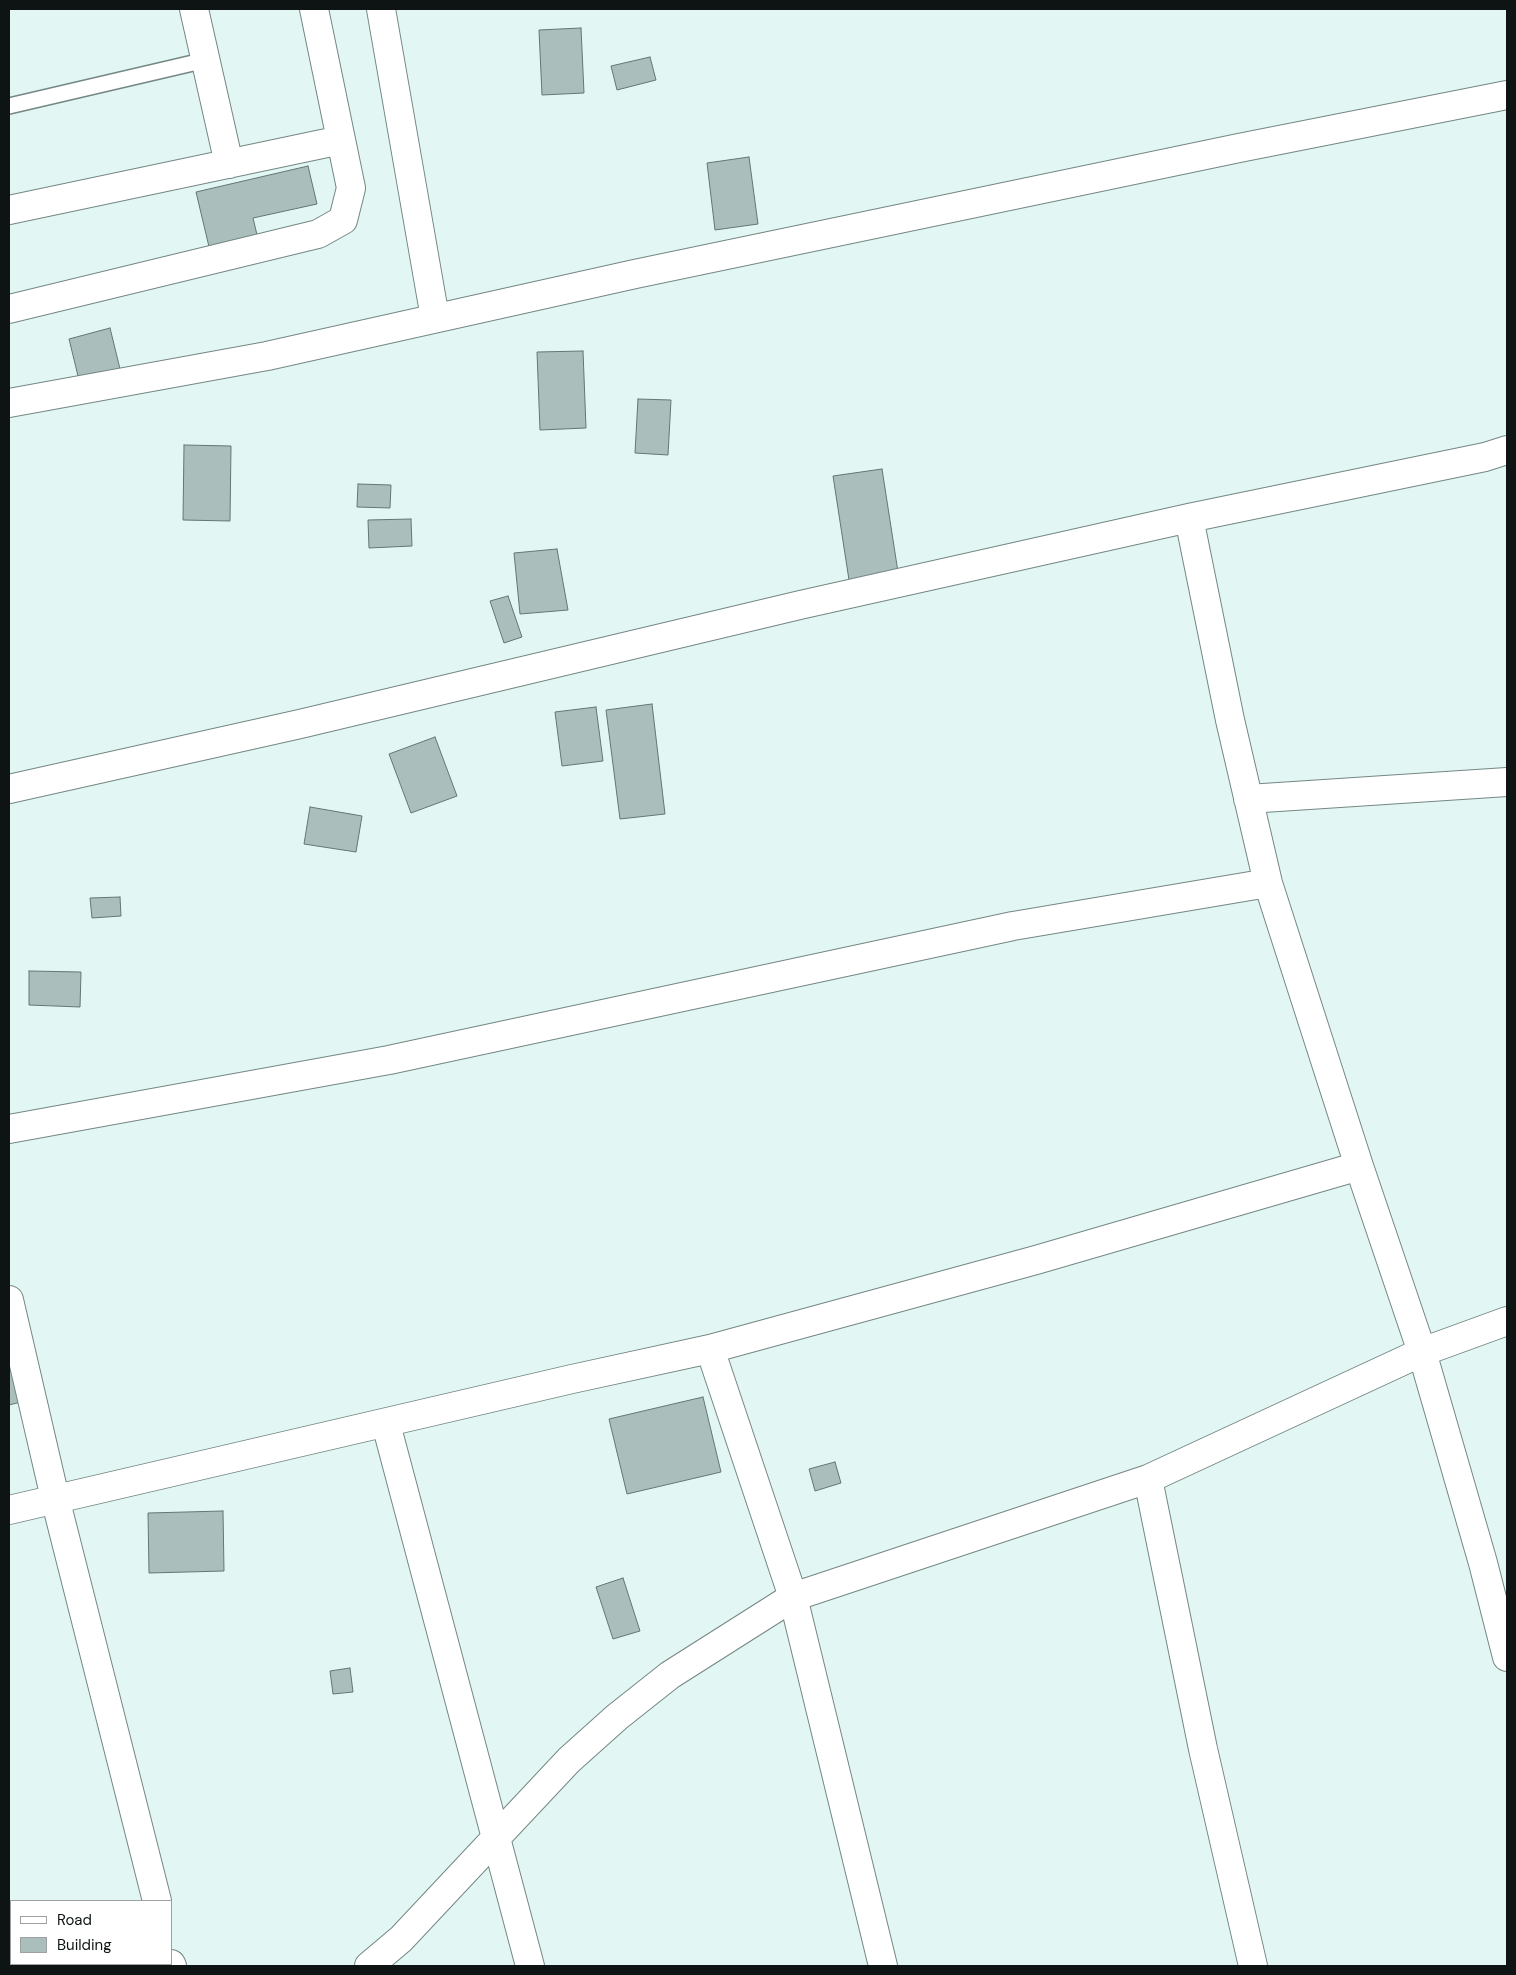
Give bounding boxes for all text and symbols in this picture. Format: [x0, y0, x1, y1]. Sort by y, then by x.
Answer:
legend [10, 1900, 172, 1965]
text: Road [57, 1910, 92, 1930]
text: Building [57, 1935, 112, 1955]

